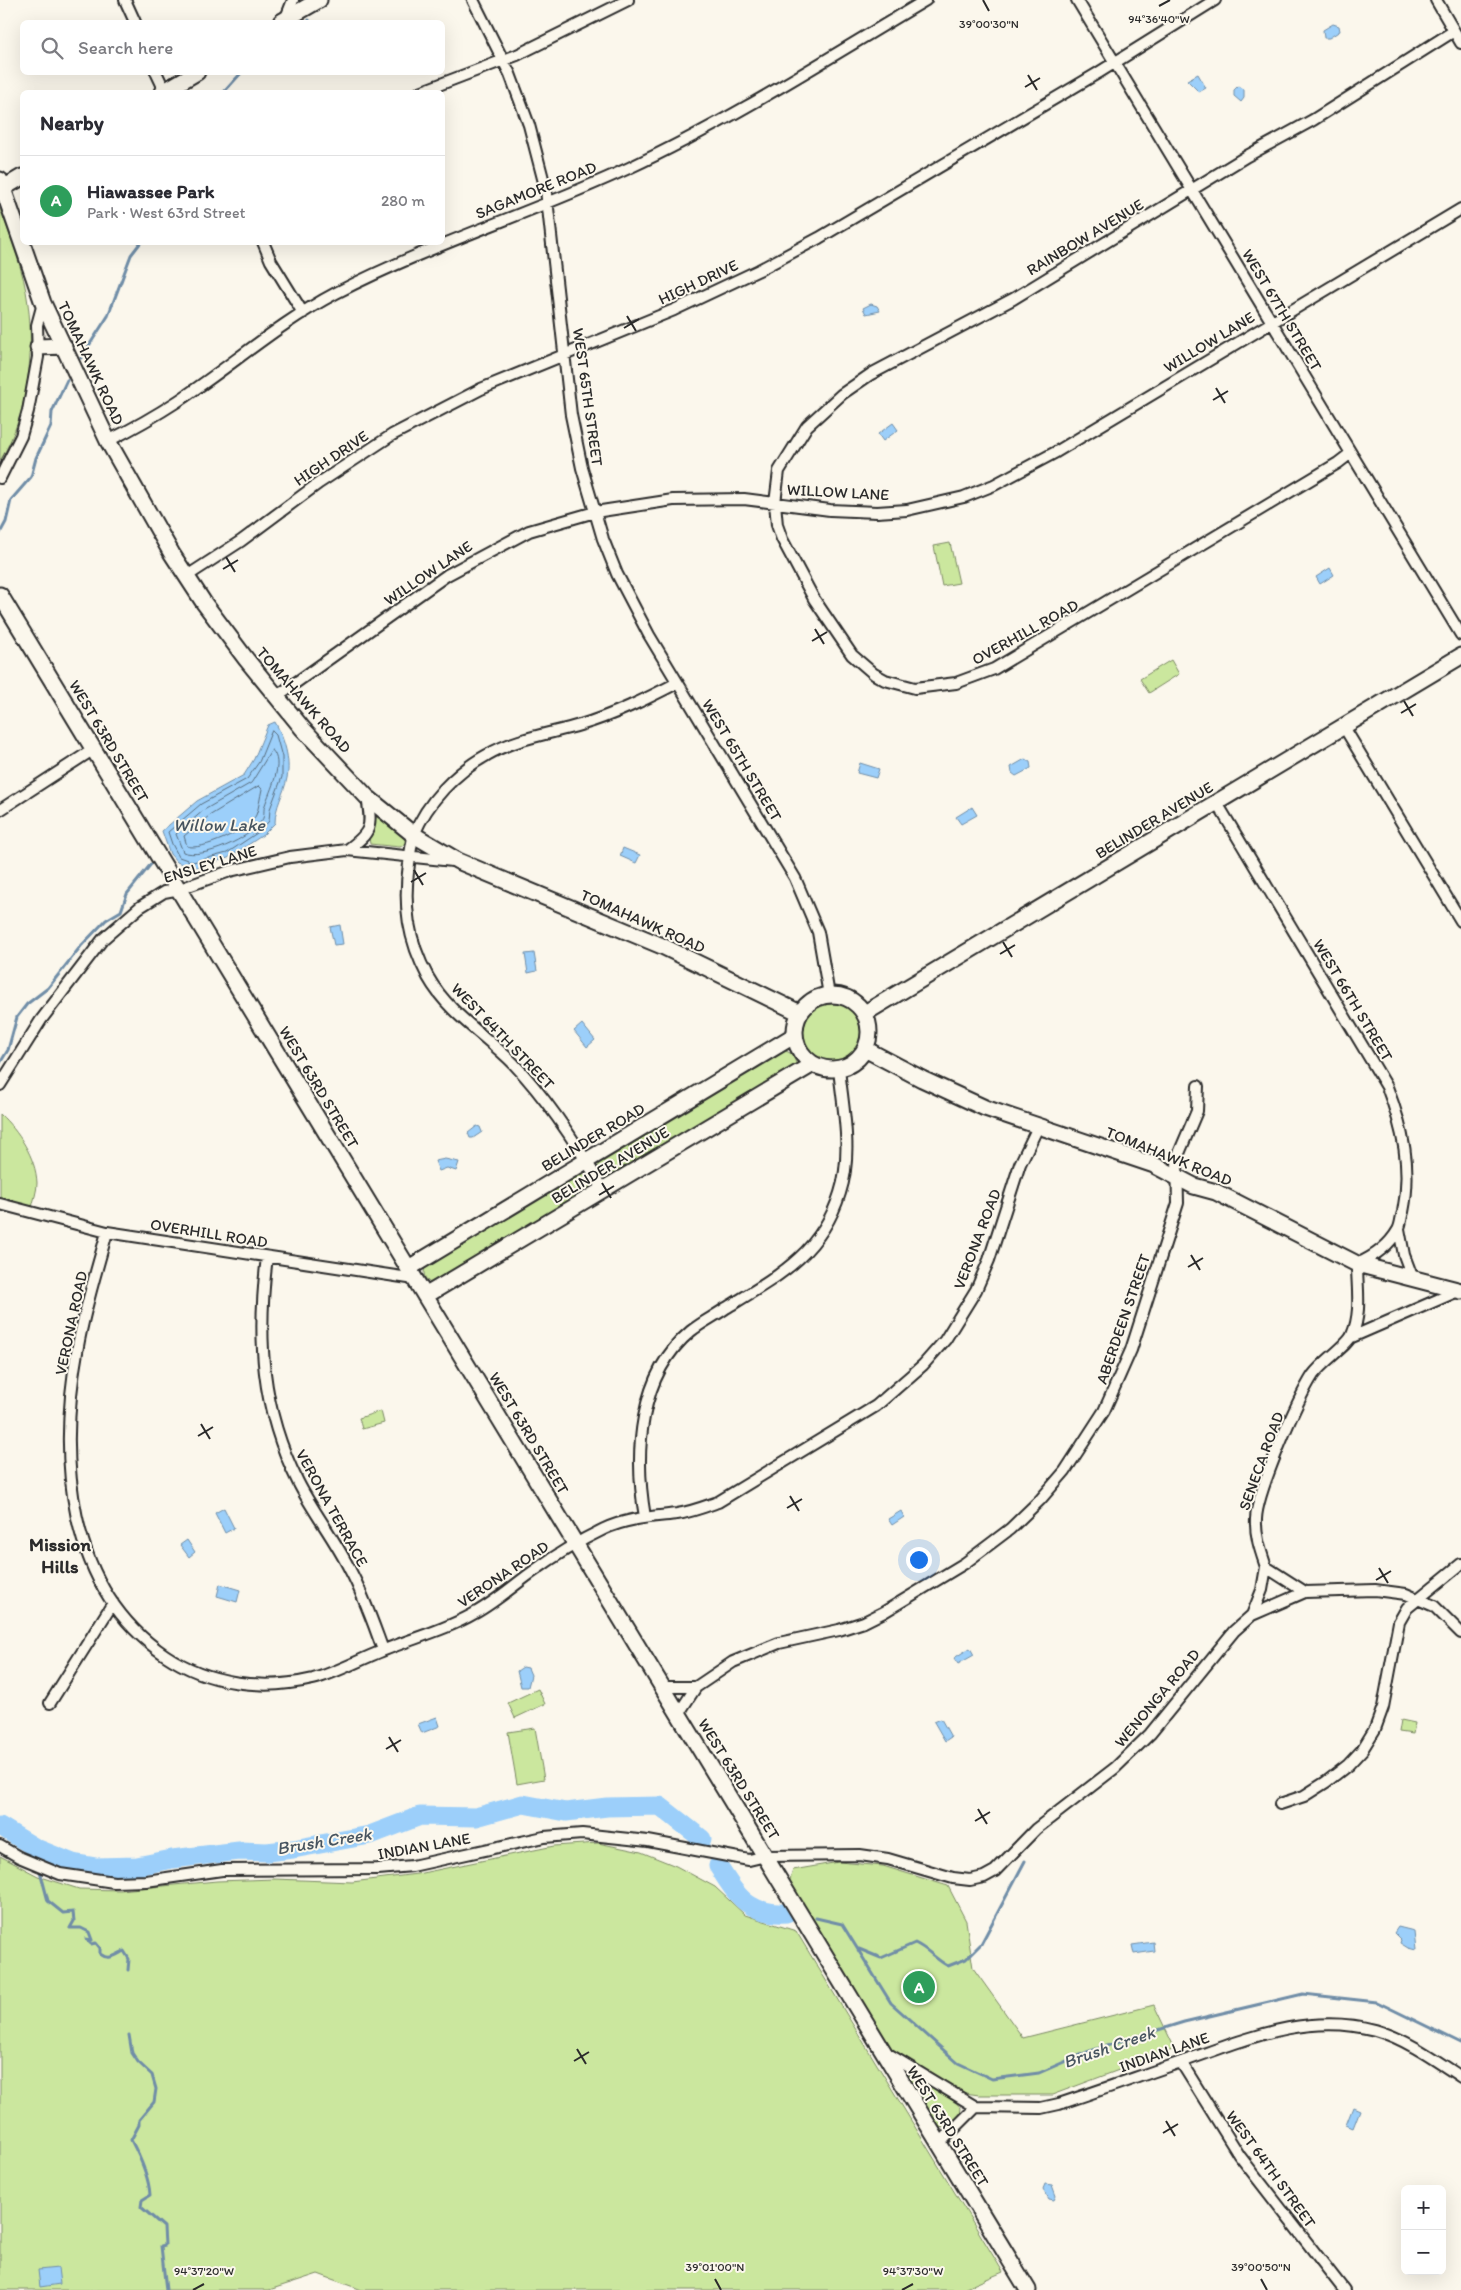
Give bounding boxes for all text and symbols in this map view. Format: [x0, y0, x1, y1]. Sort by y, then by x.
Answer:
text: 94°36'40"W [1128, 12, 1190, 26]
text: 39°00'30"N [959, 17, 1019, 31]
search box [20, 20, 445, 75]
icon: search [38, 34, 66, 62]
text: Search here [78, 36, 173, 59]
text: Nearby [40, 110, 104, 135]
street label: SAGAMORE ROAD [473, 157, 599, 223]
text: Hiawassee Park [87, 180, 214, 203]
text: A [51, 191, 61, 210]
text: 280 m [381, 191, 425, 210]
street label: RAINBOW AVENUE [1023, 195, 1147, 279]
text: Park · West 63rd Street [87, 203, 246, 222]
street label: WEST 67TH STREET [1238, 246, 1326, 374]
street label: HIGH DRIVE [655, 255, 741, 309]
street label: TOMAHAWK ROAD [54, 298, 128, 428]
street label: WILLOW LANE [1160, 307, 1258, 377]
street label: WEST 65TH STREET [569, 327, 607, 467]
street label: HIGH DRIVE [290, 426, 372, 490]
street label: WILLOW LANE [786, 480, 890, 504]
street label: WILLOW LANE [380, 536, 476, 610]
street label: OVERHILL ROAD [968, 595, 1082, 669]
street label: TOMAHAWK ROAD [253, 643, 356, 757]
street label: WEST 63RD STREET [65, 676, 153, 806]
street label: WEST 65TH STREET [698, 695, 786, 825]
street label: BELINDER AVENUE [1092, 777, 1216, 863]
water label: Willow Lake [173, 814, 266, 836]
street label: ENSLEY LANE [161, 841, 259, 887]
street label: TOMAHAWK ROAD [578, 885, 709, 957]
street label: WEST 66TH STREET [1309, 935, 1397, 1065]
street label: WEST 64TH STREET [447, 979, 559, 1093]
street label: WEST 63RD STREET [275, 1022, 363, 1152]
street label: BELINDER ROAD [538, 1098, 649, 1175]
street label: BELINDER AVENUE [548, 1122, 672, 1208]
street label: TOMAHAWK ROAD [1103, 1122, 1235, 1190]
street label: VERONA ROAD [949, 1186, 1005, 1292]
street label: OVERHILL ROAD [149, 1214, 270, 1252]
street label: ABERDEEN STREET [1092, 1251, 1154, 1387]
street label: VERONA ROAD [51, 1269, 91, 1377]
street label: WEST 63RD STREET [485, 1368, 573, 1498]
street label: SENECA ROAD [1234, 1409, 1288, 1513]
street label: VERONA TERRACE [292, 1446, 372, 1570]
district label: Mission Hills [29, 1533, 91, 1578]
street label: VERONA ROAD [454, 1536, 552, 1612]
your location [906, 1547, 932, 1573]
street label: WENONGA ROAD [1110, 1645, 1204, 1751]
street label: WEST 63RD STREET [694, 1715, 784, 1843]
water label: Brush Creek [275, 1822, 375, 1859]
street label: INDIAN LANE [376, 1828, 472, 1863]
pin: A [903, 1968, 935, 2006]
water label: Brush Creek [1060, 2020, 1159, 2073]
street label: INDIAN LANE [1117, 2028, 1211, 2076]
street label: WEST 63RD STREET [903, 2062, 993, 2190]
street label: WEST 64TH STREET [1222, 2107, 1320, 2231]
map controls [1401, 2185, 1446, 2275]
button: + [1401, 2185, 1446, 2230]
button: − [1401, 2230, 1446, 2275]
text: 39°01'00"N [686, 2260, 744, 2274]
text: 39°00'50"N [1231, 2260, 1291, 2274]
text: 94°37'20"W [174, 2264, 234, 2278]
text: 94°37'30"W [883, 2264, 943, 2278]

